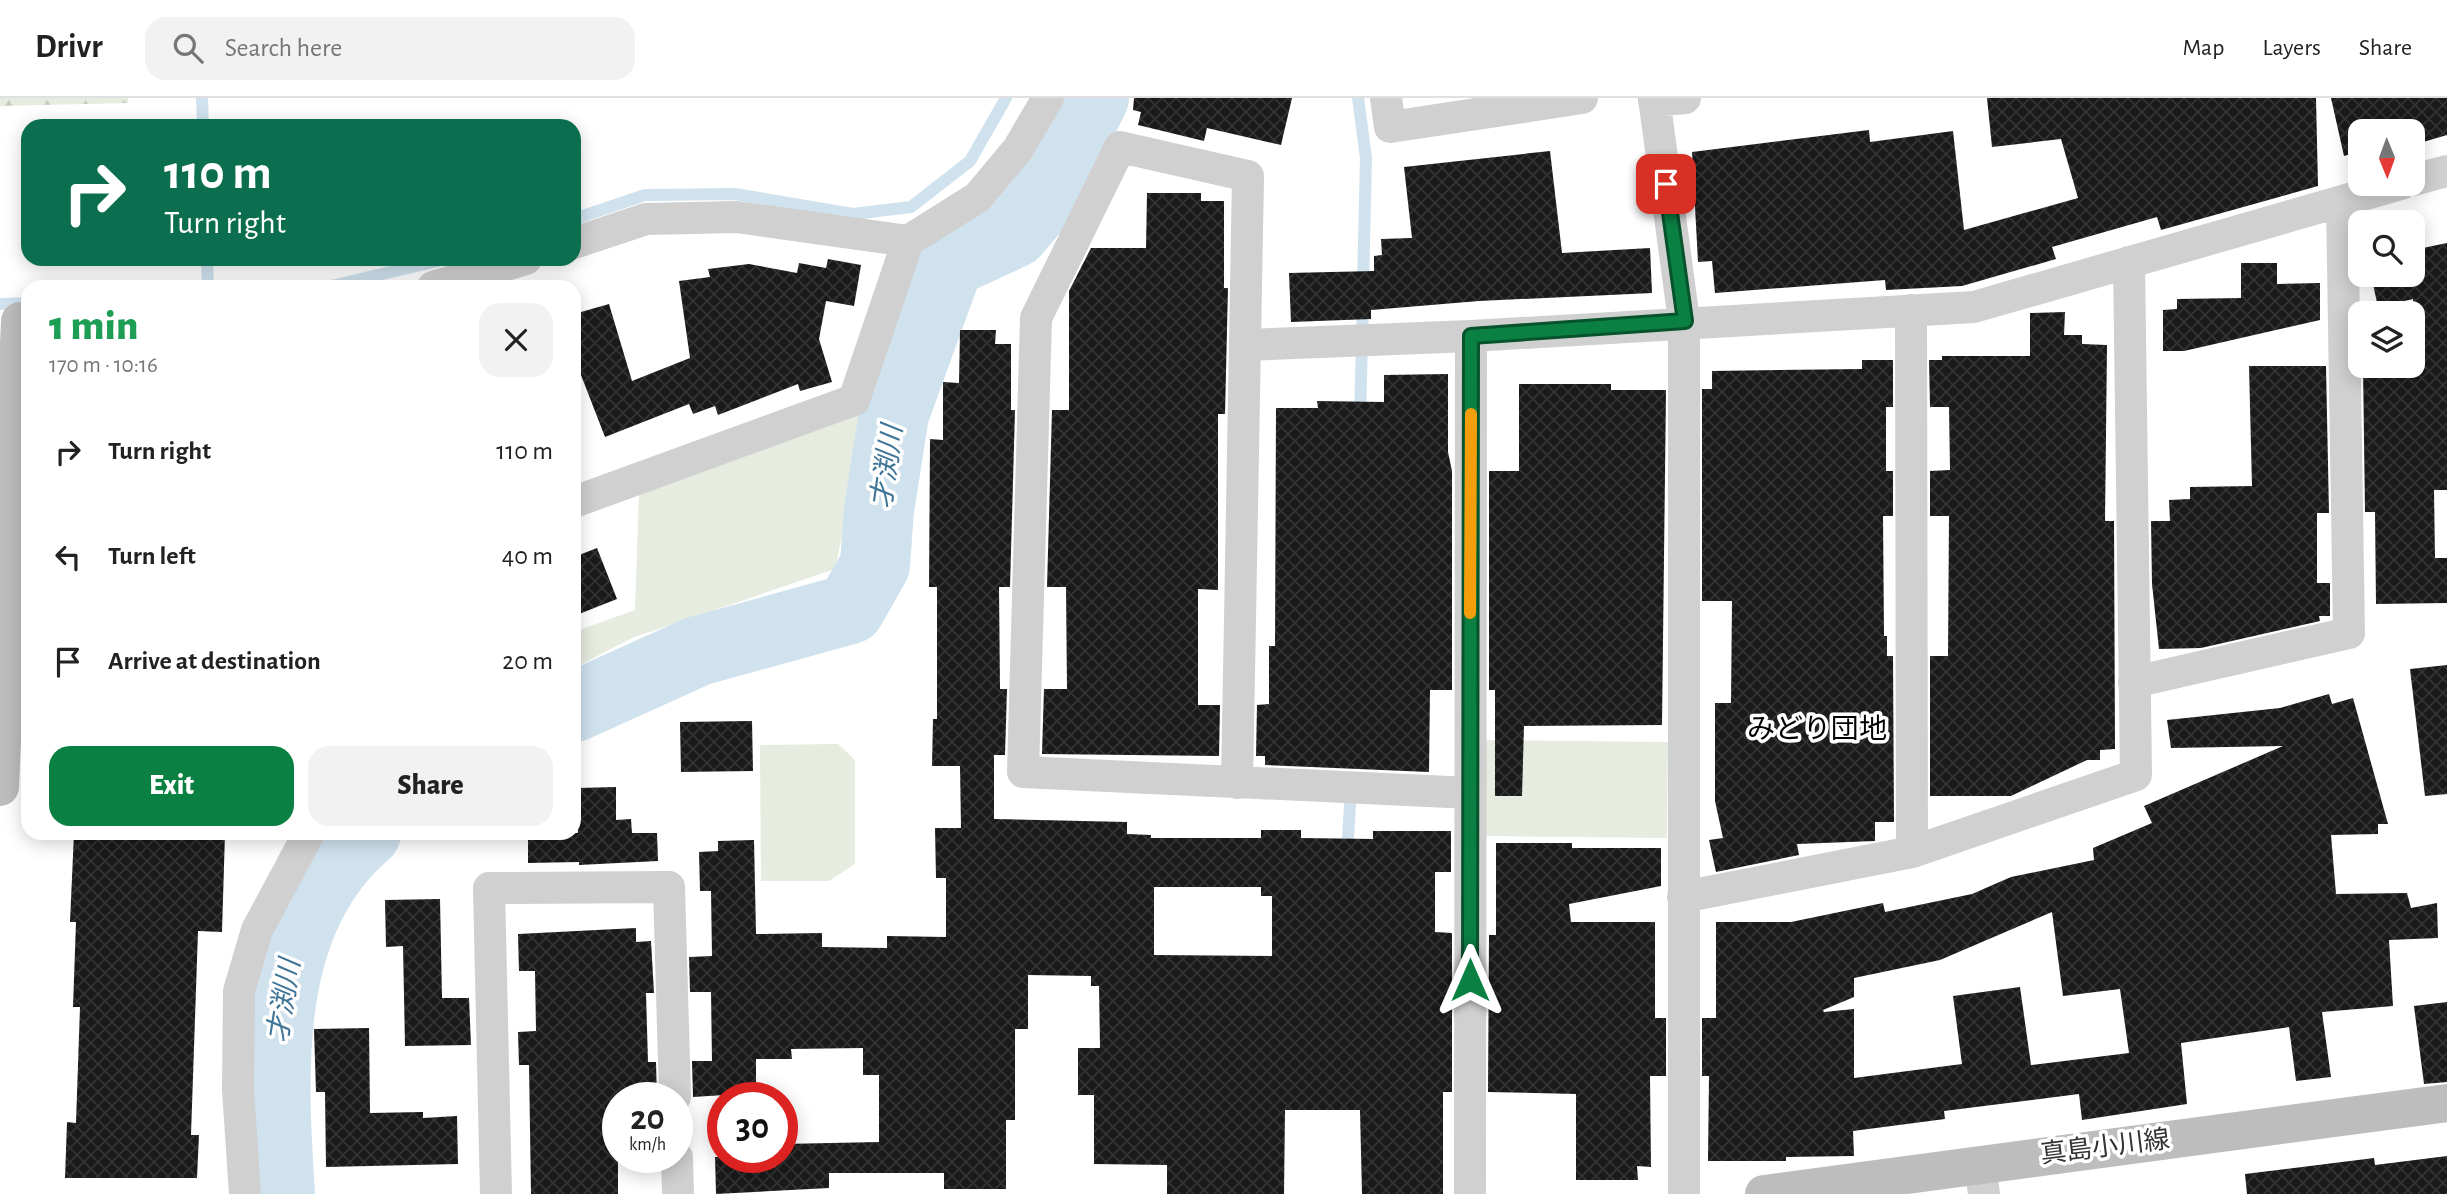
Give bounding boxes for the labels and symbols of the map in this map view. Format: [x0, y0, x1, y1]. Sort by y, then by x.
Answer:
north arrow [2348, 119, 2426, 196]
pin [1636, 154, 1696, 214]
water label: 才渕川 [866, 420, 908, 511]
district label: みどり団地 [1747, 714, 1887, 744]
position arrow [1433, 943, 1507, 1017]
water label: 才渕川 [263, 954, 306, 1045]
speed limit sign: 30 [707, 1082, 798, 1173]
street label: 真島小川線 [2039, 1124, 2171, 1168]

